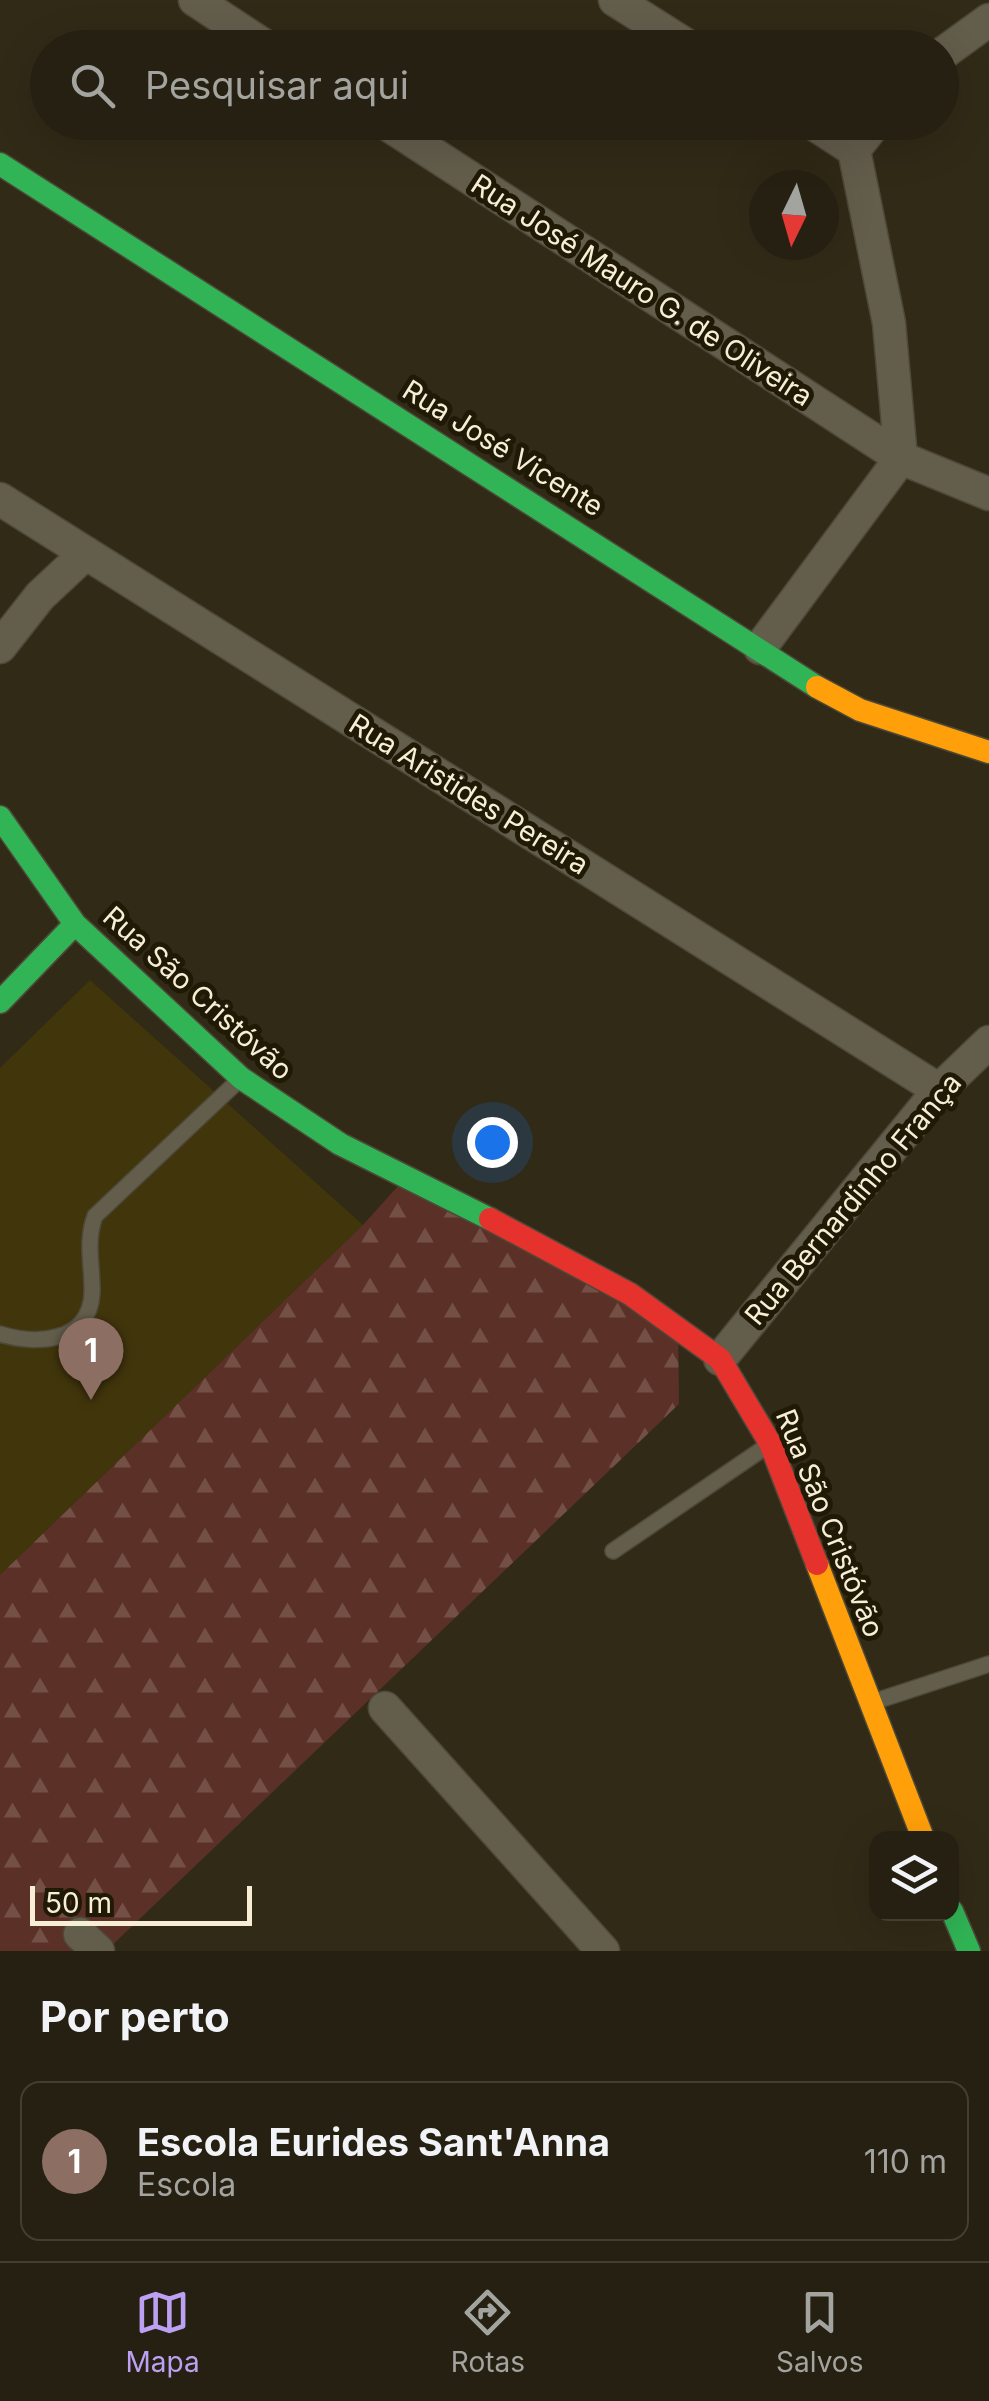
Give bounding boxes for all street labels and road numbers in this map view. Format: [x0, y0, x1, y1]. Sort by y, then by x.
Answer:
street label: Rua José Mauro G. de Oliveira [465, 167, 819, 413]
street label: Rua José Vicente [396, 373, 610, 523]
street label: Rua Aristides Pereira [343, 707, 595, 881]
street label: Rua São Cristóvão [96, 899, 300, 1087]
street label: Rua Bernardinho França [738, 1066, 968, 1332]
street label: Rua São Cristóvão [769, 1404, 891, 1642]

